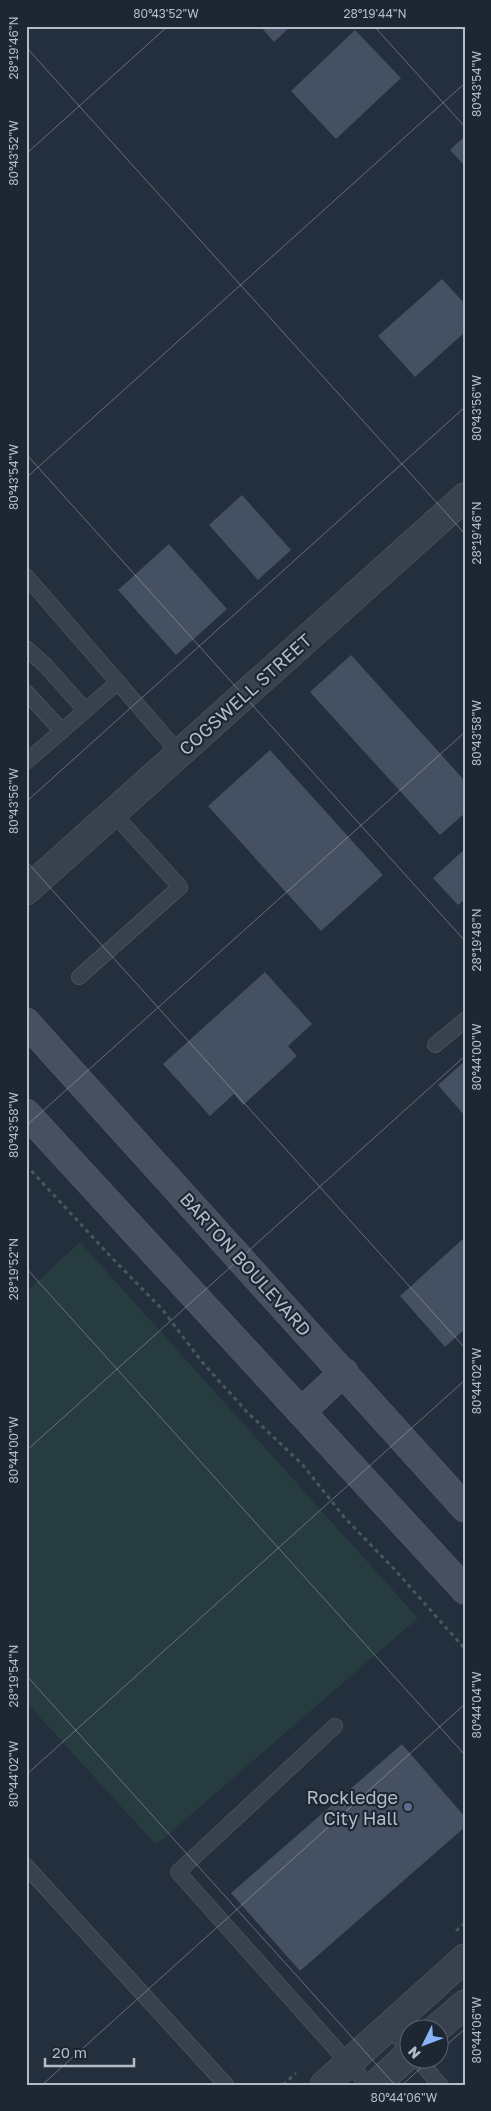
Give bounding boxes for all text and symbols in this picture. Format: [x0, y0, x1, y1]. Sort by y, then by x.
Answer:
text: 80°43'52"W [133, 6, 199, 21]
text: 28°19'44"N [343, 6, 407, 21]
text: 28°19'46"N [6, 16, 21, 80]
text: 80°43'54"W [469, 50, 484, 117]
text: 80°43'52"W [6, 120, 21, 186]
text: 80°43'56"W [469, 375, 484, 441]
text: 80°43'54"W [6, 443, 21, 510]
text: 28°19'46"N [469, 501, 484, 565]
street label: COGSWELL STREET [174, 629, 316, 759]
text: 80°43'58"W [469, 699, 484, 766]
text: 80°43'56"W [6, 768, 21, 834]
text: 28°19'48"N [469, 908, 484, 972]
text: 80°44'00"W [469, 1023, 484, 1090]
text: 80°43'58"W [6, 1091, 21, 1158]
street label: BARTON BOULEVARD [176, 1188, 316, 1340]
text: 28°19'52"N [6, 1238, 21, 1300]
text: 80°44'02"W [469, 1347, 484, 1414]
text: 80°44'00"W [6, 1416, 21, 1483]
text: 28°19'54"N [6, 1645, 21, 1707]
text: 80°44'04"W [469, 1671, 484, 1738]
text: 80°44'02"W [6, 1740, 21, 1807]
place label: Rockledge City Hall [307, 1786, 398, 1829]
marker: Rockledge City Hall [402, 1801, 414, 1813]
text: 80°44'06"W [469, 1996, 484, 2063]
north arrow [398, 2018, 448, 2068]
scale bar [45, 2036, 134, 2068]
text: 20 m [52, 2043, 87, 2061]
text: N [404, 2043, 424, 2063]
text: 80°44'06"W [371, 2090, 438, 2105]

